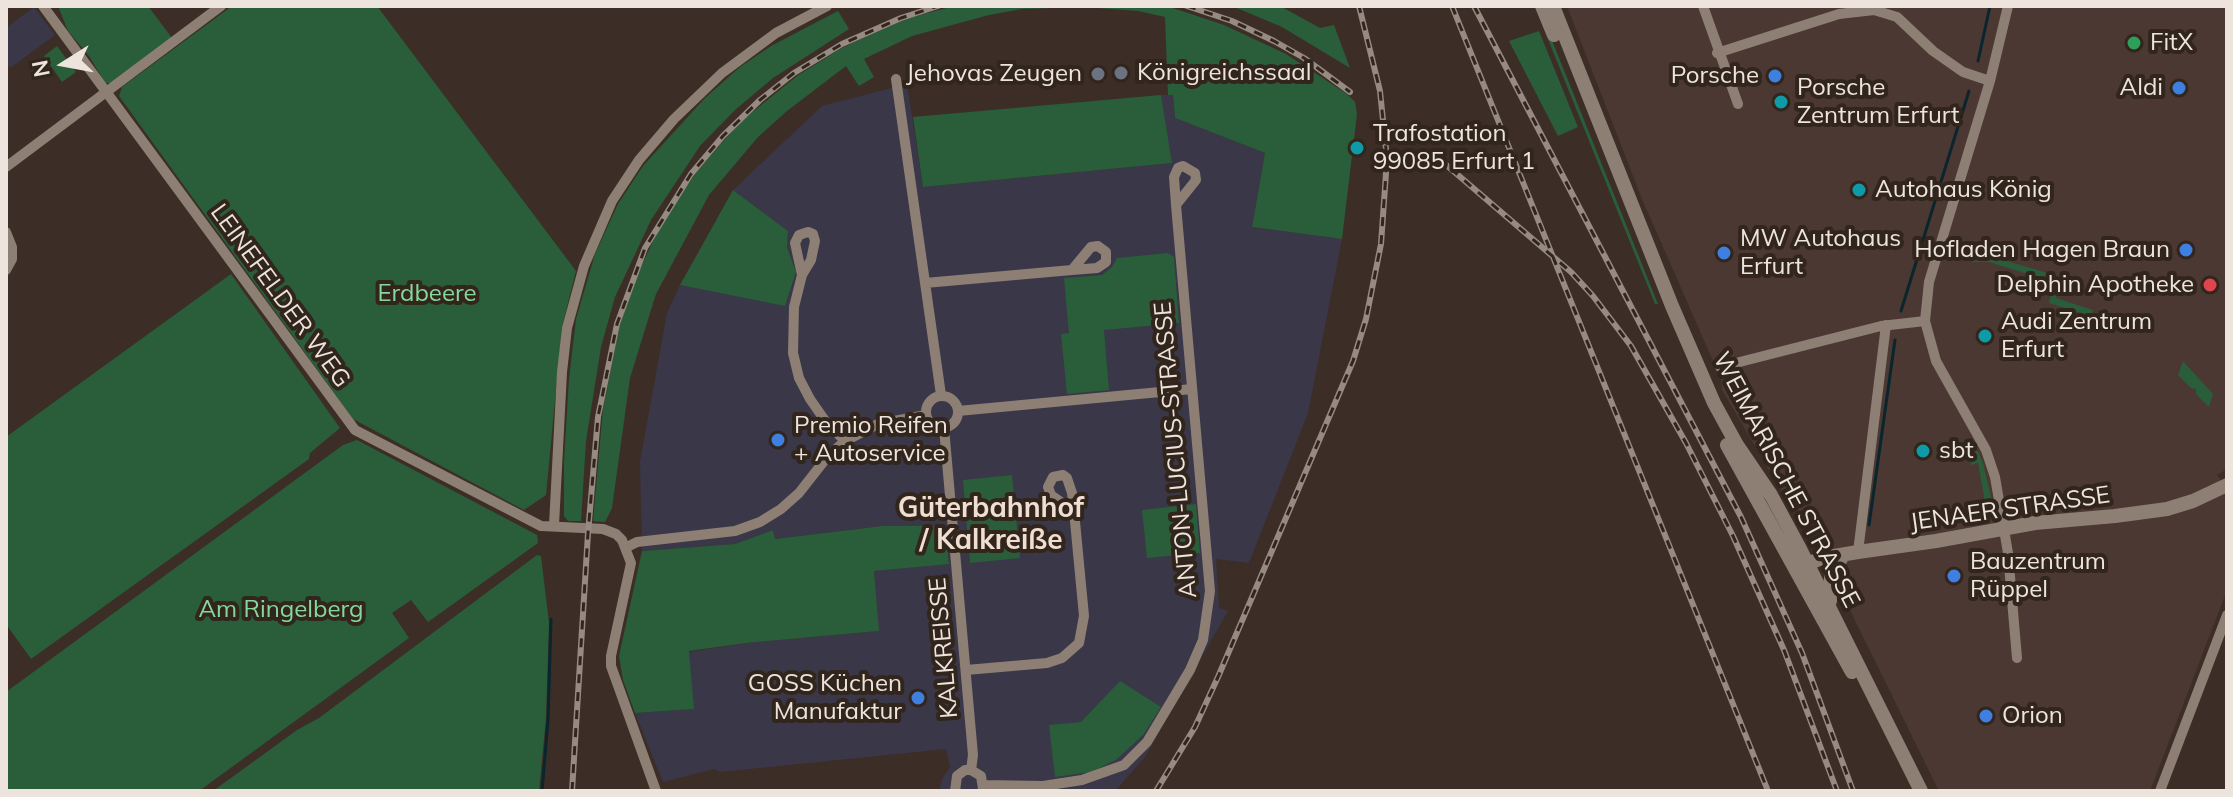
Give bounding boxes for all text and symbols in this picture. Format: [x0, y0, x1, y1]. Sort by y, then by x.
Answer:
north arrow [24, 24, 104, 104]
place label: FitX [2150, 29, 2193, 57]
marker: FitX [2125, 34, 2143, 52]
text: N [25, 58, 56, 79]
place label: Königreichssaal [1137, 59, 1311, 87]
place label: Jehovas Zeugen [906, 60, 1082, 88]
place label: Porsche [1671, 62, 1759, 90]
marker: Königreichssaal [1112, 64, 1130, 82]
marker: Jehovas Zeugen [1089, 65, 1107, 83]
marker: Porsche [1766, 67, 1784, 85]
place label: Porsche Zentrum Erfurt [1797, 74, 1960, 130]
place label: Aldi [2120, 74, 2163, 102]
marker: Aldi [2170, 79, 2188, 97]
marker: Porsche Zentrum Erfurt [1772, 93, 1790, 111]
place label: Trafostation 99085 Erfurt 1 [1373, 120, 1535, 176]
marker: Trafostation 99085 Erfurt 1 [1348, 139, 1366, 157]
place label: Autohaus König [1875, 176, 2052, 204]
marker: Autohaus König [1850, 181, 1868, 199]
street label: LEINEFELDER WEG [204, 199, 356, 393]
place label: MW Autohaus Erfurt [1740, 225, 1901, 281]
place label: Hofladen Hagen Braun [1914, 236, 2170, 264]
marker: Hofladen Hagen Braun [2177, 241, 2195, 259]
marker: MW Autohaus Erfurt [1715, 244, 1733, 262]
place label: Delphin Apotheke [1997, 271, 2194, 299]
marker: Delphin Apotheke [2201, 276, 2219, 294]
park label: Erdbeere [377, 280, 477, 308]
street label: ANTON-LUCIUS-STRASSE [1149, 301, 1203, 599]
place label: Audi Zentrum Erfurt [2001, 308, 2152, 364]
marker: Audi Zentrum Erfurt [1976, 327, 1994, 345]
street label: WEIMARISCHE STRASSE [1706, 347, 1866, 613]
place label: Premio Reifen + Autoservice [794, 412, 948, 468]
marker: Premio Reifen + Autoservice [769, 431, 787, 449]
place label: sbt [1939, 437, 1974, 465]
marker: sbt [1914, 442, 1932, 460]
street label: JENAER STRASSE [1908, 481, 2112, 537]
district label: Güterbahnhof / Kalkreiße [898, 492, 1084, 558]
place label: Bauzentrum Rüppel [1970, 548, 2106, 604]
marker: Bauzentrum Rüppel [1945, 567, 1963, 585]
street label: KALKREISSE [923, 576, 965, 720]
park label: Am Ringelberg [198, 596, 364, 624]
place label: GOSS Küchen Manufaktur [748, 670, 902, 726]
marker: GOSS Küchen Manufaktur [909, 689, 927, 707]
place label: Orion [2002, 702, 2063, 730]
marker: Orion [1977, 707, 1995, 725]

